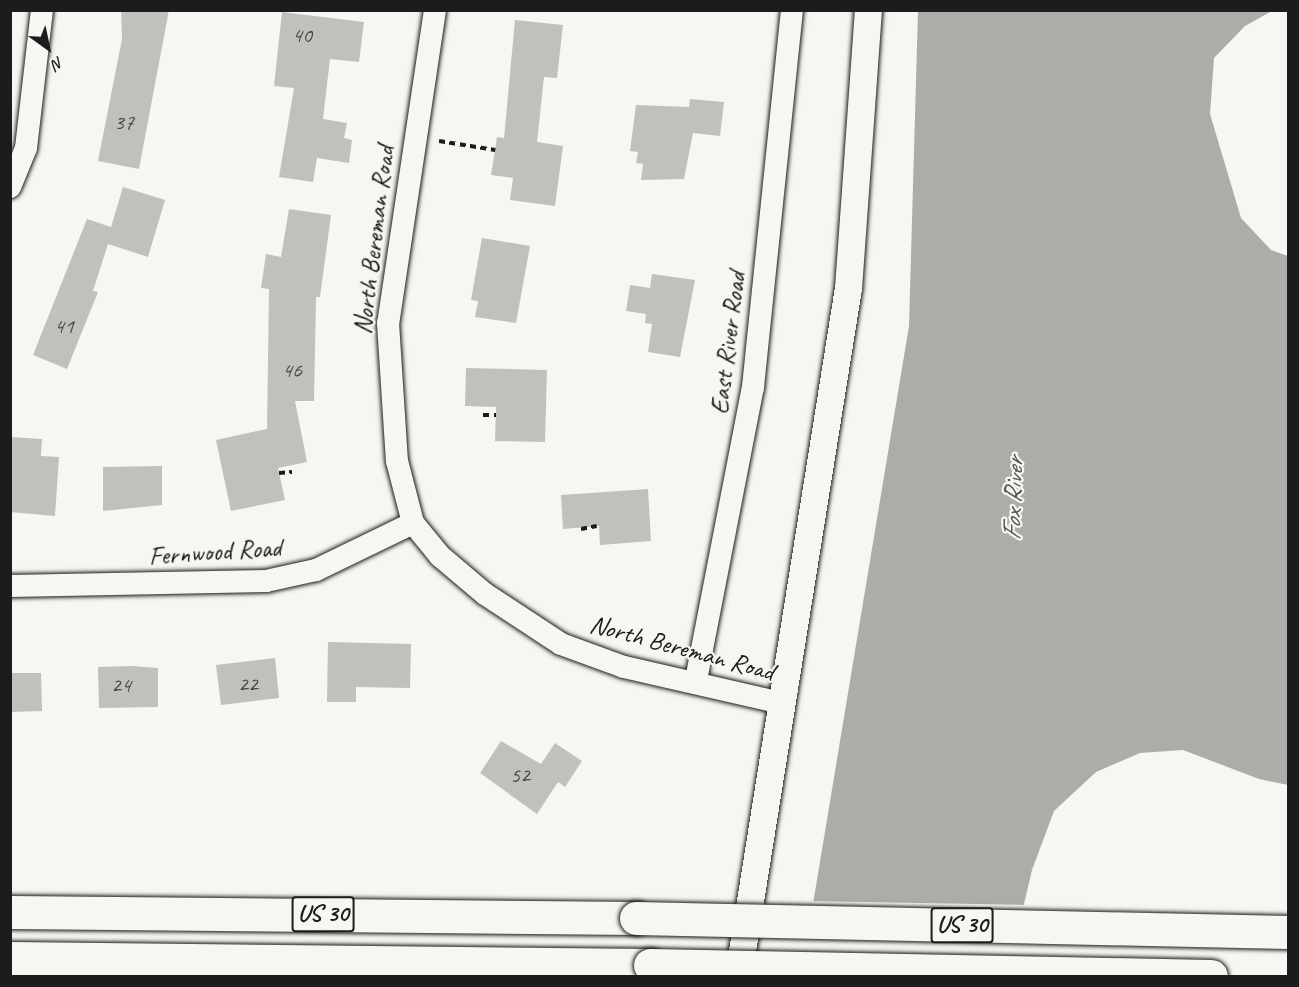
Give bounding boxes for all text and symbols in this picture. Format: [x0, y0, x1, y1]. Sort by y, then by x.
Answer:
north arrow [18, 18, 78, 78]
house number: 40 [292, 23, 312, 49]
text: N [48, 52, 67, 74]
house number: 37 [114, 110, 134, 136]
street label: North Bereman Road [347, 144, 401, 336]
street label: East River Road [704, 270, 752, 416]
house number: 41 [54, 314, 74, 340]
house number: 46 [282, 358, 302, 384]
water label: Fox River [995, 456, 1031, 542]
street label: Fernwood Road [148, 532, 282, 572]
street label: North Bereman Road [587, 609, 777, 687]
house number: 22 [238, 672, 258, 698]
house number: 24 [111, 673, 131, 699]
house number: 52 [510, 763, 530, 789]
road number: US 30 [292, 893, 354, 935]
road number: US 30 [930, 904, 994, 946]

